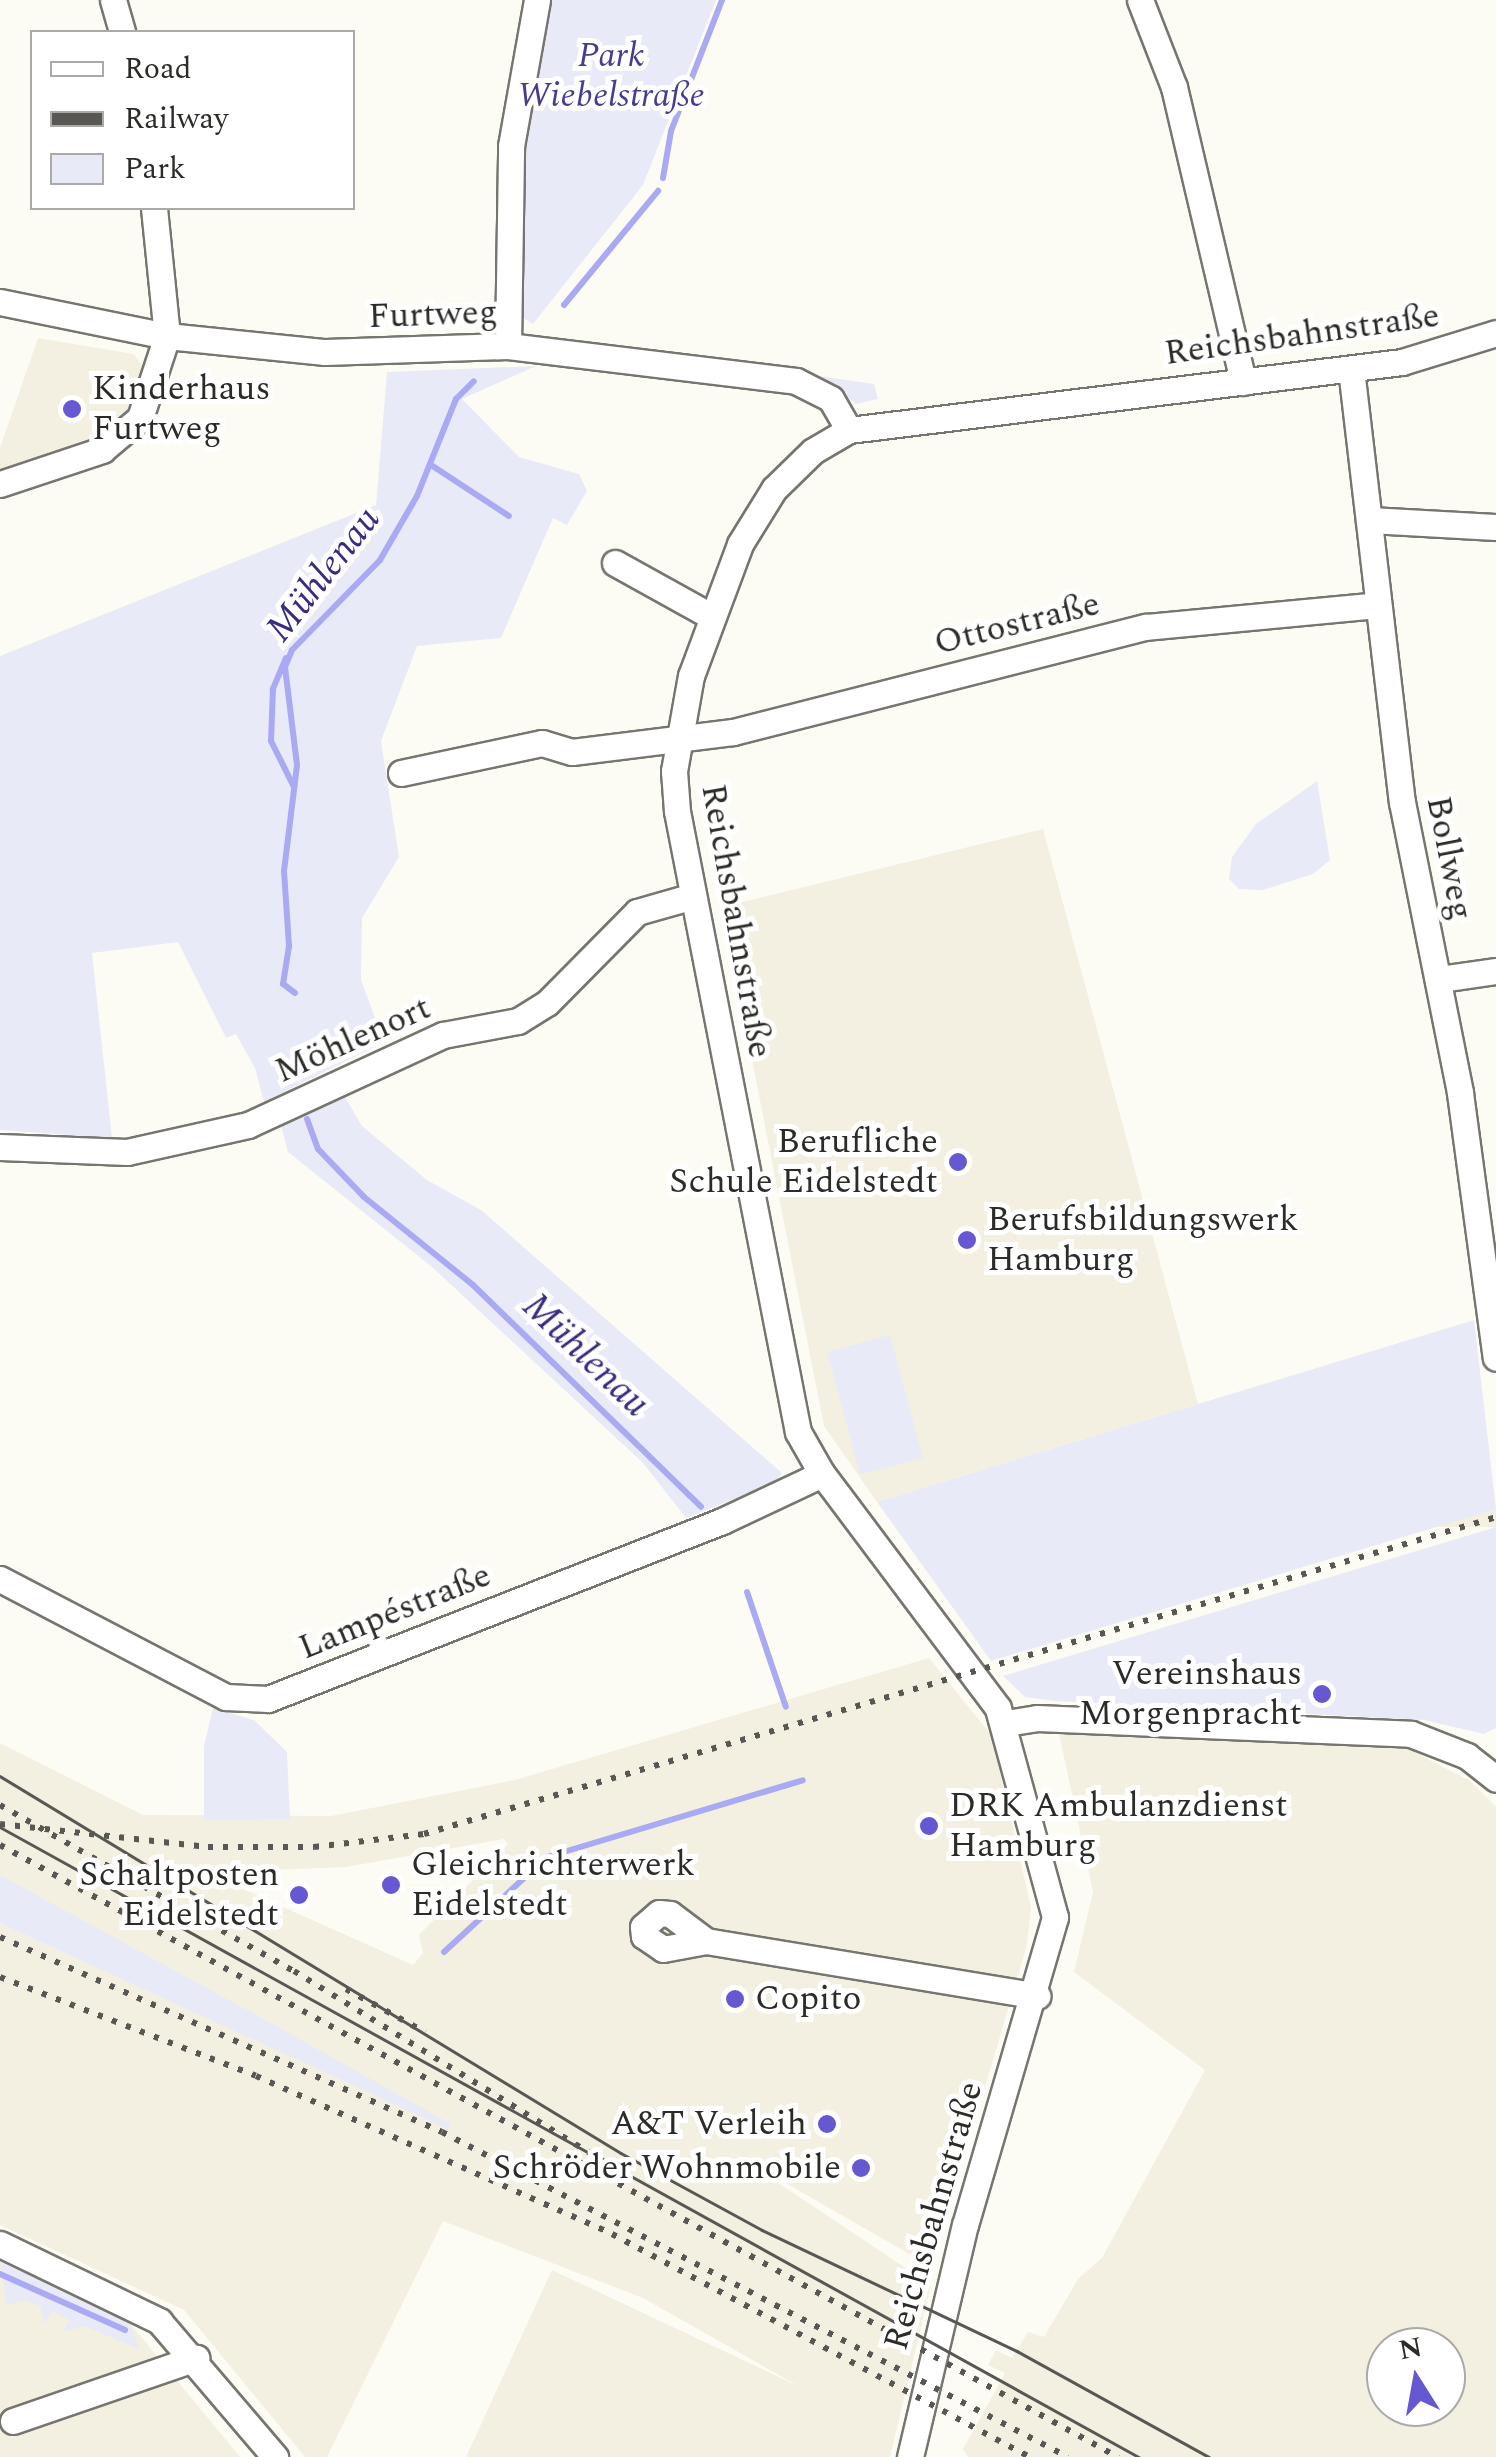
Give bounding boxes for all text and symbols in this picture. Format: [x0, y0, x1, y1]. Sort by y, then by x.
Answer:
legend [30, 30, 355, 210]
park label: Park Wiebelstraße [517, 35, 705, 117]
text: Road [124, 46, 192, 92]
text: Railway [124, 96, 229, 142]
text: Park [124, 146, 186, 192]
street label: Furtweg [368, 292, 498, 338]
street label: Reichsbahnstraße [1162, 295, 1442, 375]
place label: Kinderhaus Furtweg [92, 368, 271, 450]
marker: Kinderhaus Furtweg [61, 398, 83, 420]
water label: Mühlenau [257, 498, 391, 652]
street label: Ottostraße [930, 583, 1104, 665]
street label: Reichsbahnstraße [691, 781, 781, 1061]
street label: Bollweg [1416, 793, 1482, 923]
street label: Möhlenort [269, 987, 437, 1093]
place label: Berufliche Schule Eidelstedt [669, 1121, 938, 1203]
marker: Berufliche Schule Eidelstedt [947, 1151, 969, 1173]
place label: Berufsbildungswerk Hamburg [987, 1199, 1298, 1281]
marker: Berufsbildungswerk Hamburg [956, 1229, 978, 1251]
water label: Mühlenau [512, 1284, 658, 1428]
street label: Lampéstraße [293, 1554, 497, 1670]
place label: Vereinshaus Morgenpracht [1079, 1653, 1302, 1735]
marker: Vereinshaus Morgenpracht [1311, 1683, 1333, 1705]
place label: DRK Ambulanzdienst Hamburg [949, 1785, 1288, 1867]
marker: DRK Ambulanzdienst Hamburg [918, 1815, 940, 1837]
place label: Gleichrichterwerk Eidelstedt [411, 1844, 695, 1926]
place label: Schaltposten Eidelstedt [79, 1854, 279, 1936]
marker: Gleichrichterwerk Eidelstedt [380, 1874, 402, 1896]
marker: Schaltposten Eidelstedt [288, 1884, 310, 1906]
place label: Copito [755, 1978, 861, 2020]
marker: Copito [724, 1988, 746, 2010]
street label: Reichsbahnstraße [876, 2077, 992, 2355]
place label: A&T Verleih [611, 2103, 807, 2145]
marker: A&T Verleih [816, 2113, 838, 2135]
place label: Schröder Wohnmobile [493, 2147, 841, 2189]
marker: Schröder Wohnmobile [850, 2157, 872, 2179]
text: N [1395, 2326, 1426, 2372]
north arrow [1366, 2327, 1466, 2427]

